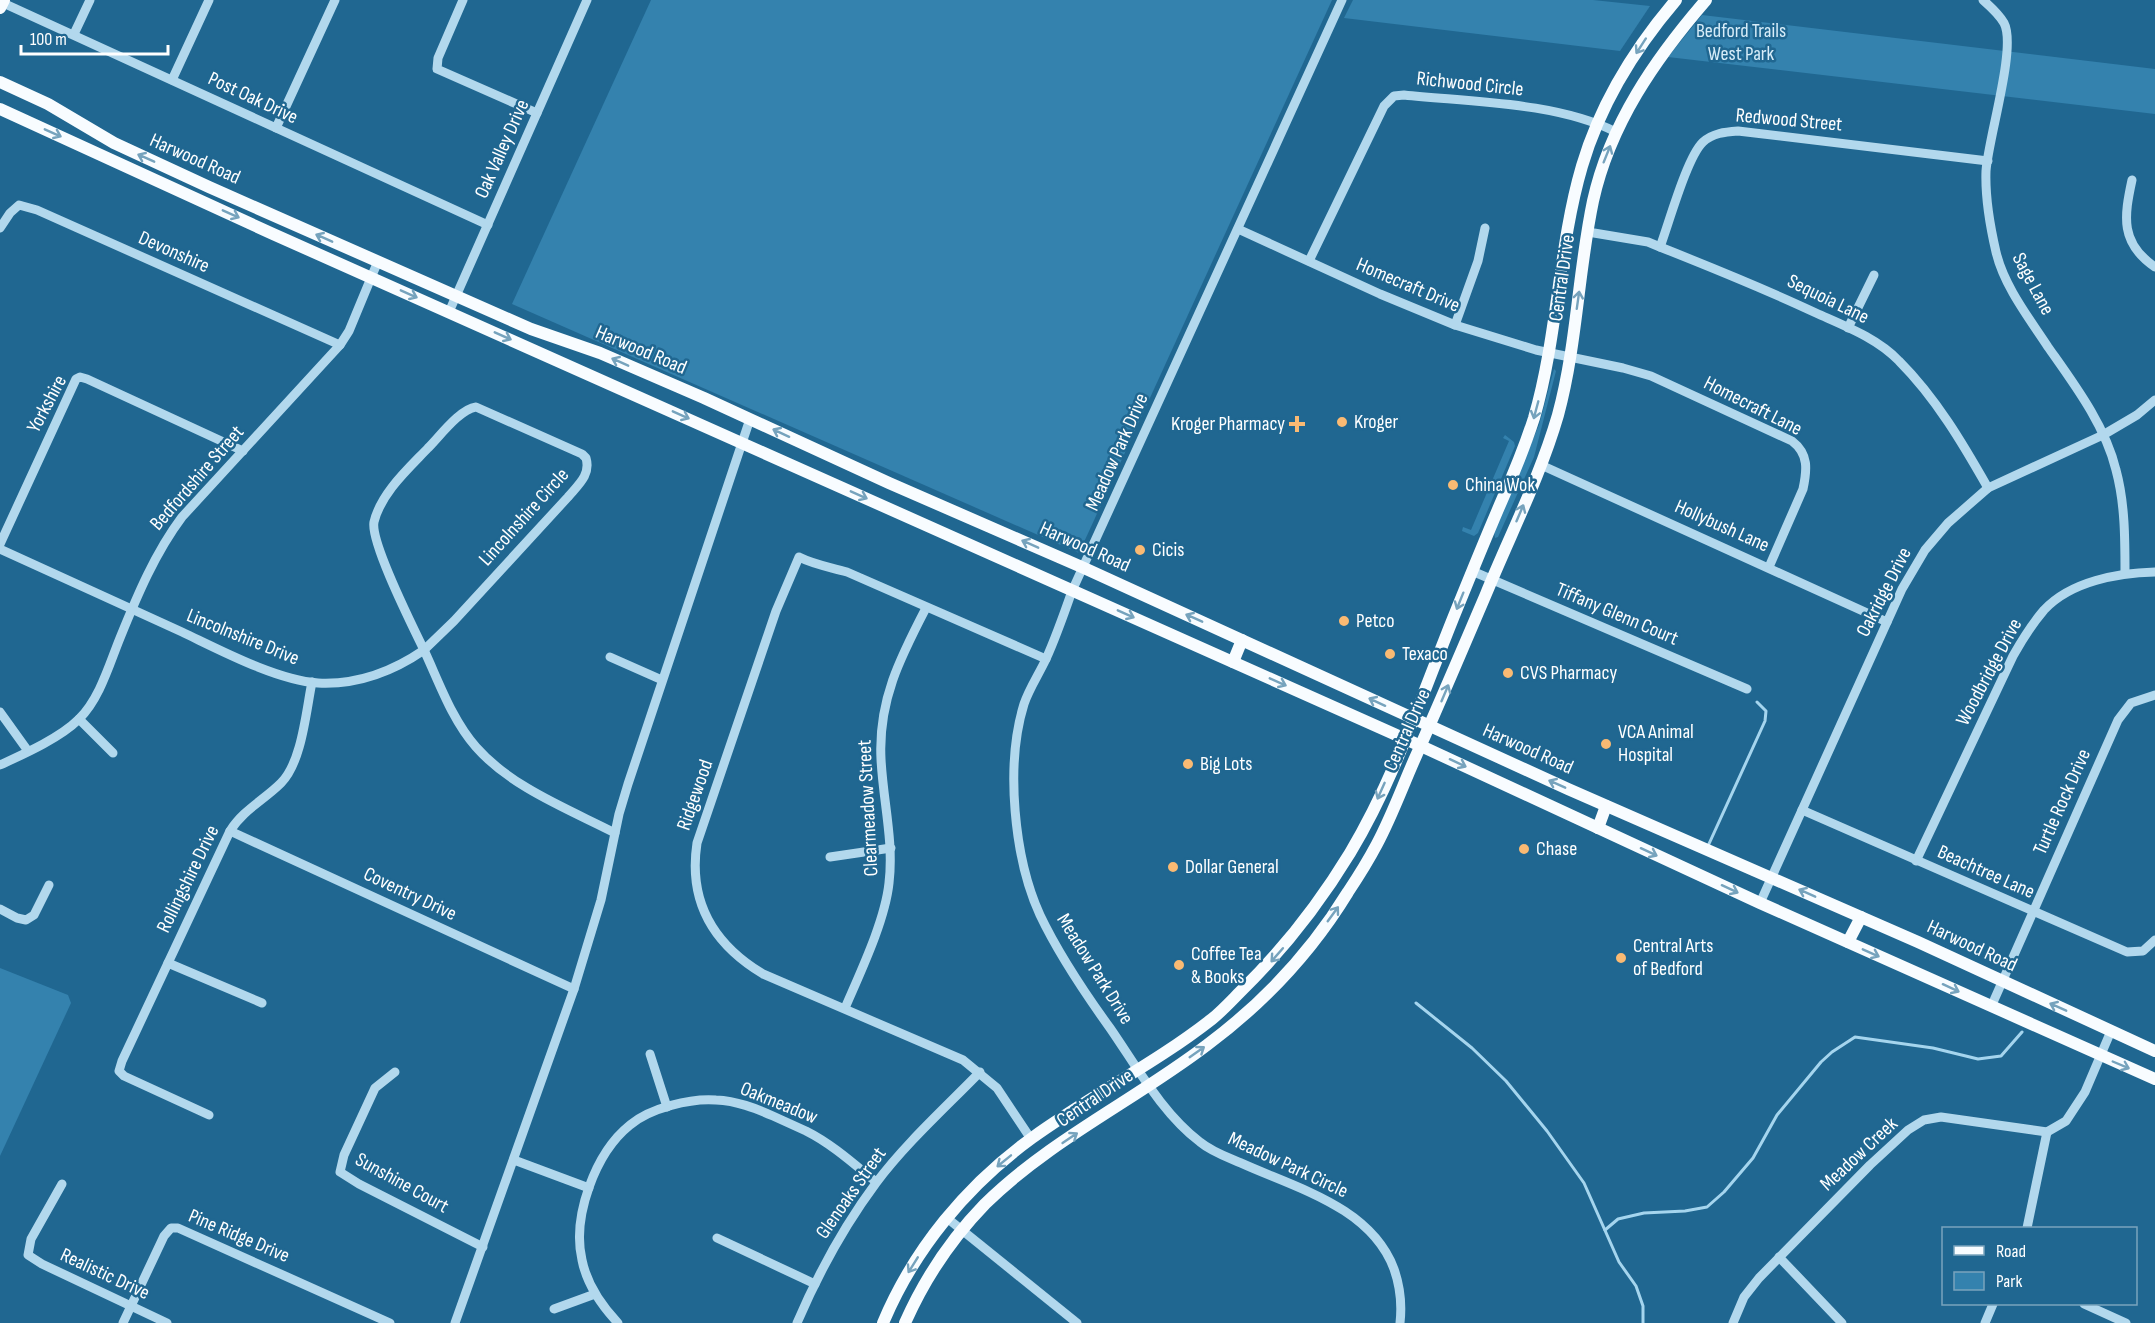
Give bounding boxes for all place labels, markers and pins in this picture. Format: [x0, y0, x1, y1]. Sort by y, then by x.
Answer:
place label: Kroger [1354, 410, 1399, 434]
place label: Kroger Pharmacy [1171, 412, 1285, 436]
marker: Kroger [1335, 415, 1349, 429]
marker: Kroger Pharmacy [1290, 417, 1304, 431]
place label: China Wok [1465, 473, 1535, 497]
marker: China Wok [1446, 478, 1460, 492]
place label: Cicis [1152, 538, 1184, 562]
marker: Cicis [1133, 543, 1147, 557]
place label: Petco [1356, 609, 1395, 633]
marker: Petco [1337, 614, 1351, 628]
place label: Texaco [1402, 642, 1448, 666]
marker: Texaco [1383, 647, 1397, 661]
place label: CVS Pharmacy [1520, 661, 1617, 685]
marker: CVS Pharmacy [1501, 666, 1515, 680]
place label: VCA Animal Hospital [1618, 720, 1694, 767]
marker: VCA Animal Hospital [1599, 737, 1613, 751]
place label: Big Lots [1200, 752, 1252, 776]
marker: Big Lots [1181, 757, 1195, 771]
place label: Chase [1536, 837, 1577, 861]
marker: Chase [1517, 842, 1531, 856]
place label: Dollar General [1185, 855, 1279, 879]
marker: Dollar General [1166, 860, 1180, 874]
place label: Central Arts of Bedford [1633, 934, 1713, 981]
place label: Coffee Tea & Books [1191, 942, 1262, 989]
marker: Central Arts of Bedford [1614, 951, 1628, 965]
marker: Coffee Tea & Books [1172, 958, 1186, 972]

